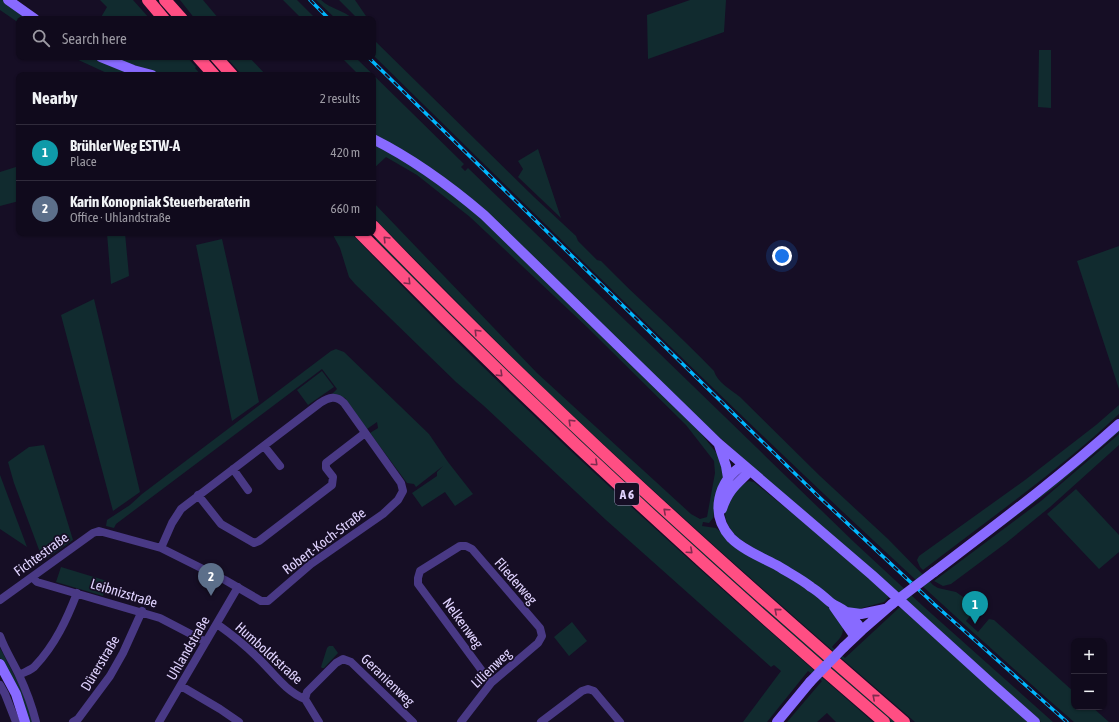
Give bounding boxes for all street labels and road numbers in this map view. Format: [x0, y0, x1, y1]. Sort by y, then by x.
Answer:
road number: A 6 [615, 483, 639, 505]
street label: Robert-Koch-Straße [279, 505, 369, 577]
street label: Fichtestraße [11, 529, 71, 579]
street label: Fliederweg [491, 554, 541, 608]
street label: Leibnizstraße [89, 575, 159, 611]
street label: Nelkenweg [439, 595, 487, 651]
street label: Uhlandstraße [163, 613, 213, 683]
street label: Humboldtstraße [232, 619, 306, 687]
street label: Dürerstraße [77, 633, 123, 693]
street label: Lilienweg [468, 645, 514, 691]
street label: Geranienweg [358, 651, 418, 709]

